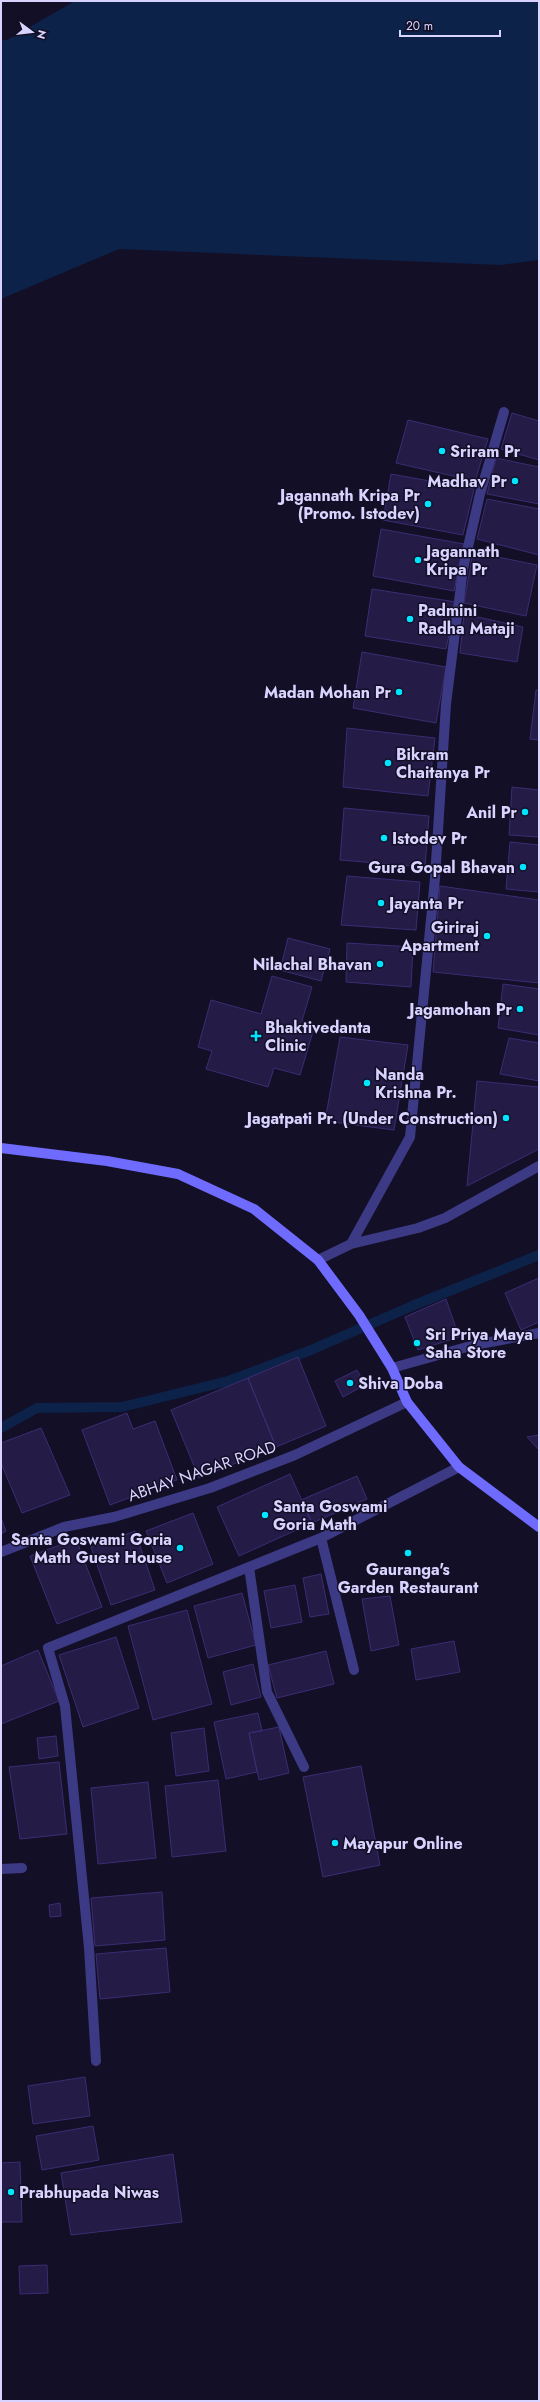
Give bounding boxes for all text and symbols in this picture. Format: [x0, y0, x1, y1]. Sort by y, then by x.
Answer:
north arrow [12, 12, 52, 52]
scale bar [400, 12, 500, 38]
text: 20 m [406, 17, 433, 35]
text: N [33, 28, 51, 41]
place label: Sriram Pr [450, 440, 521, 463]
marker: Sriram Pr [437, 446, 447, 456]
place label: Madhav Pr [427, 470, 507, 493]
marker: Madhav Pr [510, 476, 520, 486]
place label: Jagannath Kripa Pr (Promo. Istodev) [277, 484, 420, 525]
marker: Jagannath Kripa Pr (Promo. Istodev) [423, 499, 433, 509]
place label: Jagannath Kripa Pr [423, 540, 500, 581]
marker: Jagannath Kripa Pr [413, 555, 423, 565]
place label: Padmini Radha Mataji [418, 599, 515, 640]
marker: Padmini Radha Mataji [405, 614, 415, 624]
place label: Madan Mohan Pr [264, 681, 391, 704]
marker: Madan Mohan Pr [394, 687, 404, 697]
place label: Bikram Chaitanya Pr [396, 743, 491, 784]
marker: Bikram Chaitanya Pr [383, 758, 393, 768]
place label: Anil Pr [465, 801, 517, 824]
marker: Anil Pr [520, 807, 530, 817]
place label: Istodev Pr [392, 827, 468, 850]
marker: Istodev Pr [379, 833, 389, 843]
place label: Gura Gopal Bhavan [368, 856, 515, 879]
marker: Gura Gopal Bhavan [518, 862, 528, 872]
place label: Jayanta Pr [386, 892, 464, 915]
marker: Jayanta Pr [376, 898, 386, 908]
place label: Giriraj Apartment [400, 916, 480, 957]
marker: Giriraj Apartment [482, 931, 492, 941]
place label: Nilachal Bhavan [253, 953, 372, 976]
marker: Nilachal Bhavan [375, 959, 385, 969]
place label: Jagamohan Pr [406, 998, 512, 1021]
marker: Jagamohan Pr [515, 1004, 525, 1014]
place label: Bhaktivedanta Clinic [265, 1016, 371, 1057]
marker: Bhaktivedanta Clinic [250, 1030, 262, 1042]
place label: Nanda Krishna Pr. [375, 1063, 457, 1104]
marker: Nanda Krishna Pr. [362, 1078, 372, 1088]
place label: Jagatpati Pr. (Under Construction) [244, 1107, 498, 1130]
marker: Jagatpati Pr. (Under Construction) [501, 1113, 511, 1123]
place label: Sri Priya Maya Saha Store [425, 1323, 533, 1364]
marker: Sri Priya Maya Saha Store [412, 1338, 422, 1348]
place label: Shiva Doba [358, 1372, 443, 1395]
marker: Shiva Doba [345, 1378, 355, 1388]
street label: ABHAY NAGAR ROAD [125, 1435, 279, 1507]
place label: Santa Goswami Goria Math [273, 1495, 387, 1536]
marker: Santa Goswami Goria Math [260, 1510, 270, 1520]
place label: Santa Goswami Goria Math Guest House [11, 1528, 172, 1569]
marker: Santa Goswami Goria Math Guest House [175, 1543, 185, 1553]
marker: Gauranga's Garden Restaurant [403, 1548, 413, 1558]
place label: Gauranga's Garden Restaurant [338, 1558, 479, 1599]
place label: Mayapur Online [343, 1832, 463, 1855]
marker: Mayapur Online [330, 1838, 340, 1848]
place label: Prabhupada Niwas [19, 2181, 159, 2204]
marker: Prabhupada Niwas [6, 2187, 16, 2197]

